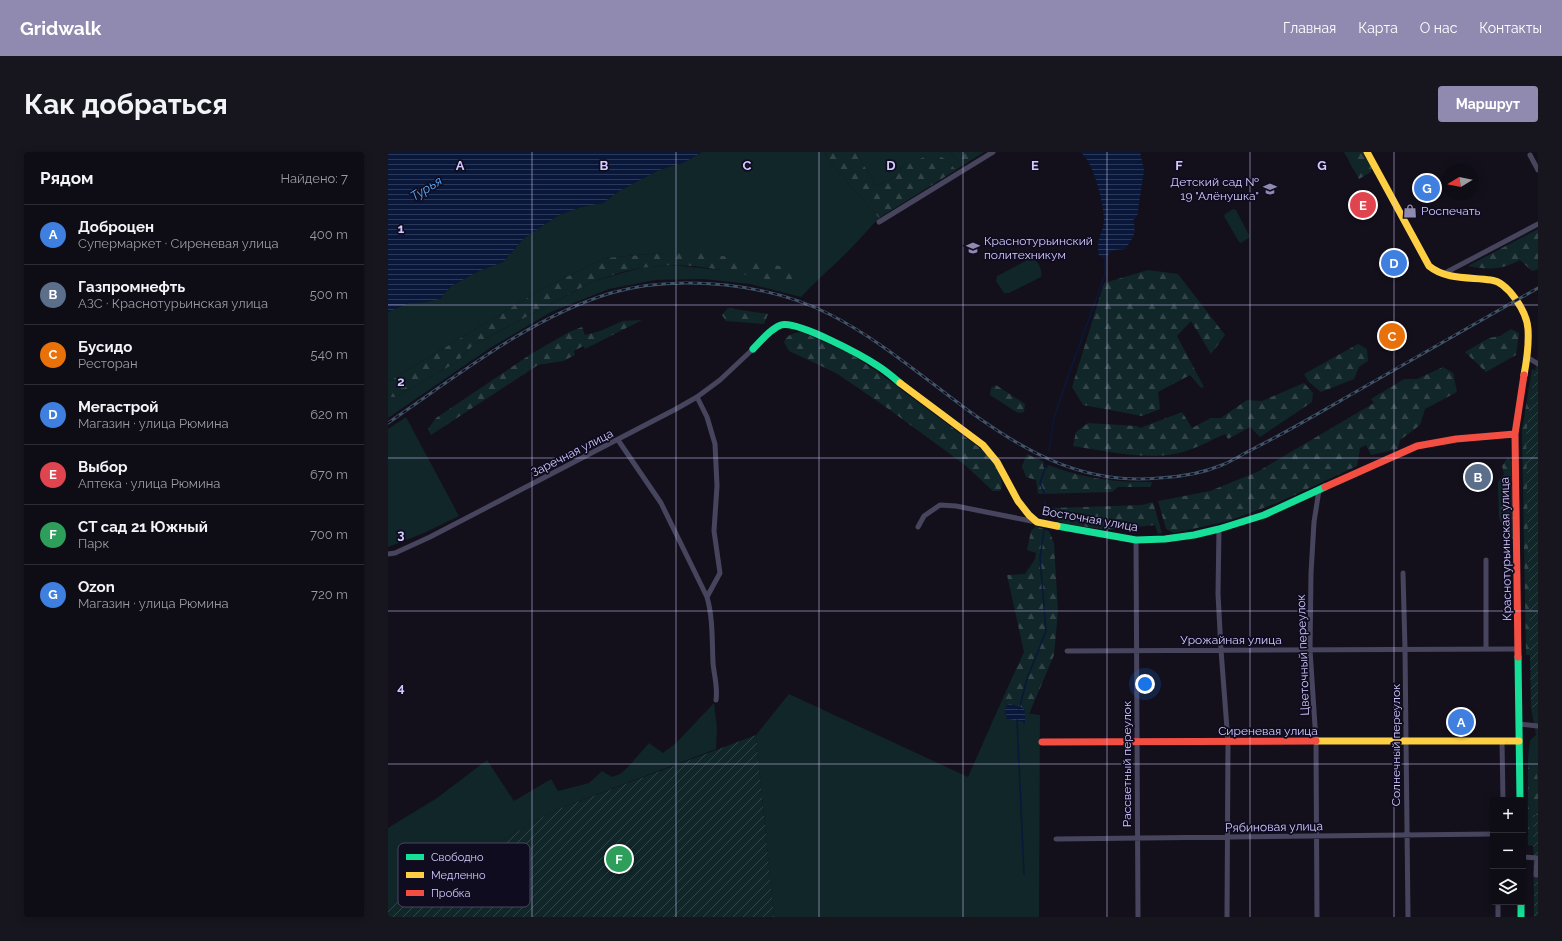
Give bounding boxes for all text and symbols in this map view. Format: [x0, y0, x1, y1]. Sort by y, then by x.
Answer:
text: Gridwalk [20, 17, 101, 39]
text: Главная [1283, 20, 1336, 36]
text: Карта [1358, 20, 1398, 36]
text: О нас [1420, 20, 1457, 36]
text: Контакты [1479, 20, 1542, 36]
button: Маршрут [1438, 86, 1538, 122]
text: Как добраться [24, 88, 228, 121]
text: A [456, 158, 465, 173]
text: B [600, 158, 609, 173]
text: C [743, 158, 752, 173]
text: D [886, 158, 896, 173]
text: E [1031, 158, 1039, 173]
text: F [1175, 158, 1183, 173]
text: G [1317, 158, 1327, 173]
north arrow [1442, 164, 1478, 200]
text: Рядом [40, 168, 93, 188]
text: Найдено: 7 [280, 171, 348, 186]
water label: Турья [408, 173, 445, 204]
pin: G [1414, 173, 1440, 203]
place label: Детский сад № 19 "Алёнушка" [1170, 175, 1259, 203]
school or university icon: Детский сад № 19 "Алёнушка" [1262, 181, 1278, 197]
pin: E [1350, 190, 1376, 220]
shop icon: Роспечать [1402, 203, 1418, 219]
place label: Роспечать [1421, 204, 1480, 218]
text: Доброцен [78, 218, 154, 236]
text: 1 [398, 221, 405, 236]
text: A [49, 227, 57, 242]
text: 400 m [310, 227, 348, 242]
place label: Краснотурьинский политехникум [984, 234, 1093, 262]
text: Супермаркет · Сиреневая улица [78, 236, 279, 251]
school or university icon: Краснотурьинский политехникум [965, 240, 981, 256]
pin: D [1381, 248, 1407, 278]
text: Газпромнефть [78, 278, 185, 296]
text: B [49, 287, 57, 302]
text: 500 m [310, 287, 348, 302]
text: АЗС · Краснотурьинская улица [78, 296, 268, 311]
pin: C [1379, 321, 1405, 351]
text: Бусидо [78, 338, 132, 356]
text: C [49, 347, 57, 362]
text: 540 m [311, 347, 348, 362]
text: Ресторан [78, 356, 137, 371]
text: 2 [397, 374, 405, 389]
text: Мегастрой [78, 398, 159, 416]
text: D [48, 407, 58, 422]
text: 620 m [310, 407, 348, 422]
text: Магазин · улица Рюмина [78, 416, 229, 431]
street label: Заречная улица [529, 426, 615, 480]
text: Выбор [78, 458, 128, 476]
pin: B [1465, 462, 1491, 492]
text: E [49, 467, 57, 482]
text: 670 m [310, 467, 348, 482]
text: Аптека · улица Рюмина [78, 476, 220, 491]
street label: Краснотурьинская улица [1498, 477, 1514, 621]
street label: Восточная улица [1041, 504, 1139, 534]
text: СТ сад 21 Южный [78, 518, 208, 536]
text: F [49, 527, 57, 542]
text: 700 m [310, 527, 348, 542]
text: 3 [397, 527, 405, 542]
text: Парк [78, 536, 109, 551]
text: Ozon [78, 578, 115, 596]
text: G [48, 587, 58, 602]
text: 720 m [311, 587, 348, 602]
street label: Цветочный переулок [1294, 594, 1312, 716]
text: Магазин · улица Рюмина [78, 596, 229, 611]
street label: Урожайная улица [1180, 633, 1282, 647]
your location [1135, 674, 1155, 694]
text: 4 [397, 680, 405, 695]
street label: Солнечный переулок [1389, 684, 1403, 806]
street label: Рассветный переулок [1120, 701, 1134, 827]
pin: A [1448, 707, 1474, 737]
street label: Сиреневая улица [1218, 724, 1318, 738]
map controls [1490, 797, 1526, 905]
button: + [1490, 797, 1526, 833]
street label: Рябиновая улица [1225, 819, 1323, 835]
button: − [1490, 833, 1526, 869]
legend [398, 843, 530, 907]
pin: F [606, 844, 632, 874]
text: Свободно [431, 851, 484, 864]
text: Медленно [431, 869, 486, 882]
button: layers [1490, 869, 1526, 905]
text: Пробка [431, 887, 471, 900]

